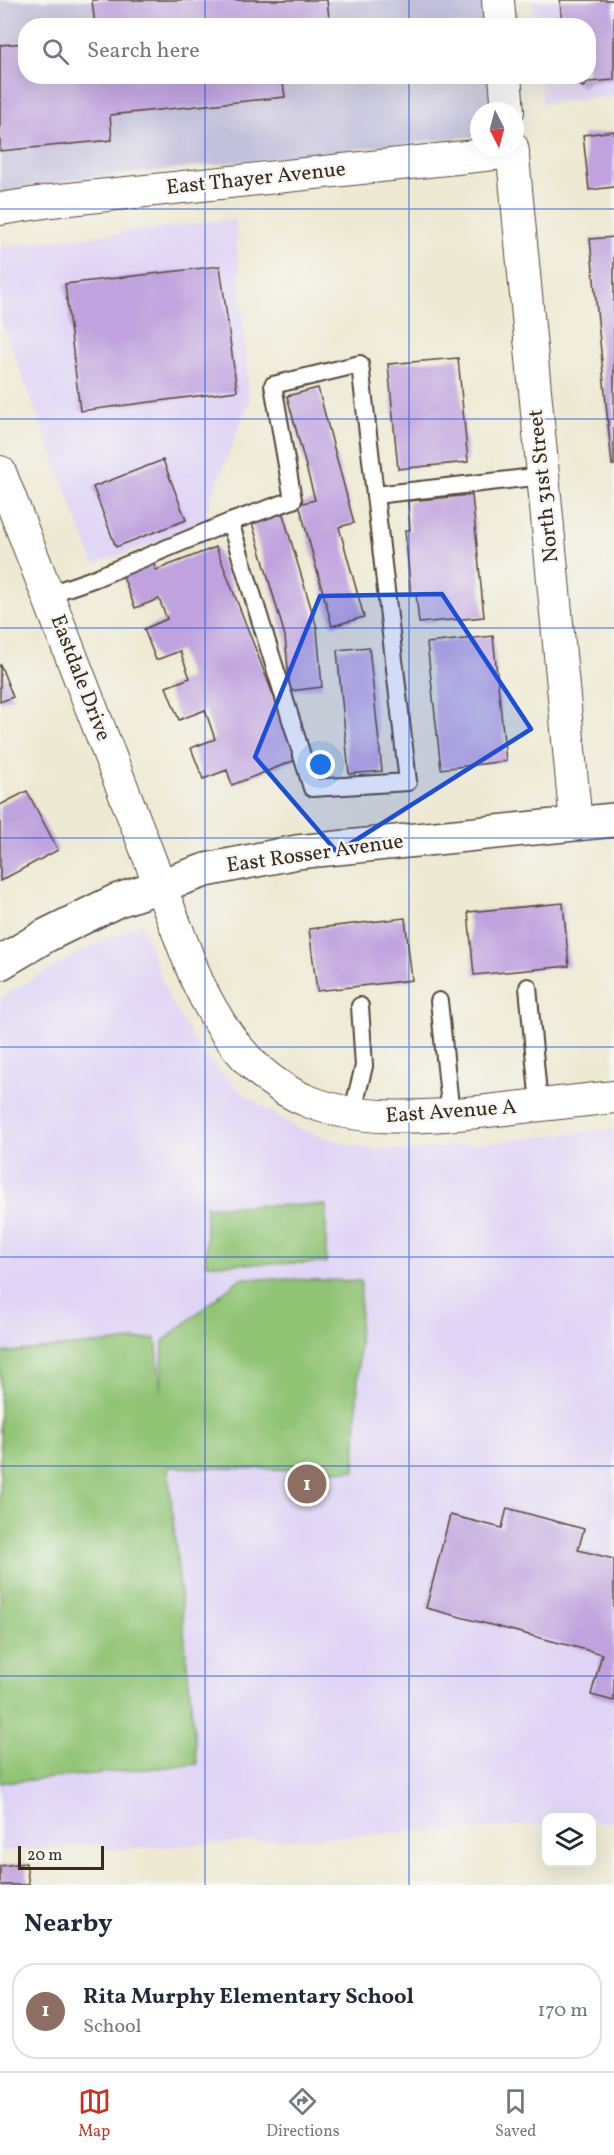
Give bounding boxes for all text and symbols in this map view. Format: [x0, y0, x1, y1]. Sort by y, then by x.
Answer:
search box [18, 18, 596, 84]
icon: search [39, 35, 72, 68]
text: Search here [87, 36, 200, 67]
north arrow [470, 102, 524, 156]
street label: East Thayer Avenue [165, 155, 347, 203]
street label: North 31st Street [522, 408, 566, 564]
street label: Eastdale Drive [43, 611, 117, 745]
your location [306, 750, 335, 779]
street label: East Rosser Avenue [225, 827, 405, 881]
street label: East Avenue A [384, 1093, 518, 1131]
pin: 1 [288, 1462, 326, 1506]
map controls [542, 1813, 596, 1867]
button: layers [542, 1813, 596, 1867]
scale bar [18, 1843, 104, 1870]
text: 20 m [27, 1845, 62, 1867]
text: Nearby [24, 1906, 113, 1942]
text: Rita Murphy Elementary School [83, 1982, 414, 2013]
text: 1 [41, 1997, 50, 2025]
text: 170 m [538, 1997, 588, 2025]
text: School [83, 2013, 141, 2041]
tab: Map [78, 2085, 111, 2143]
tab: Directions [266, 2085, 340, 2143]
tab: Saved [495, 2085, 536, 2143]

